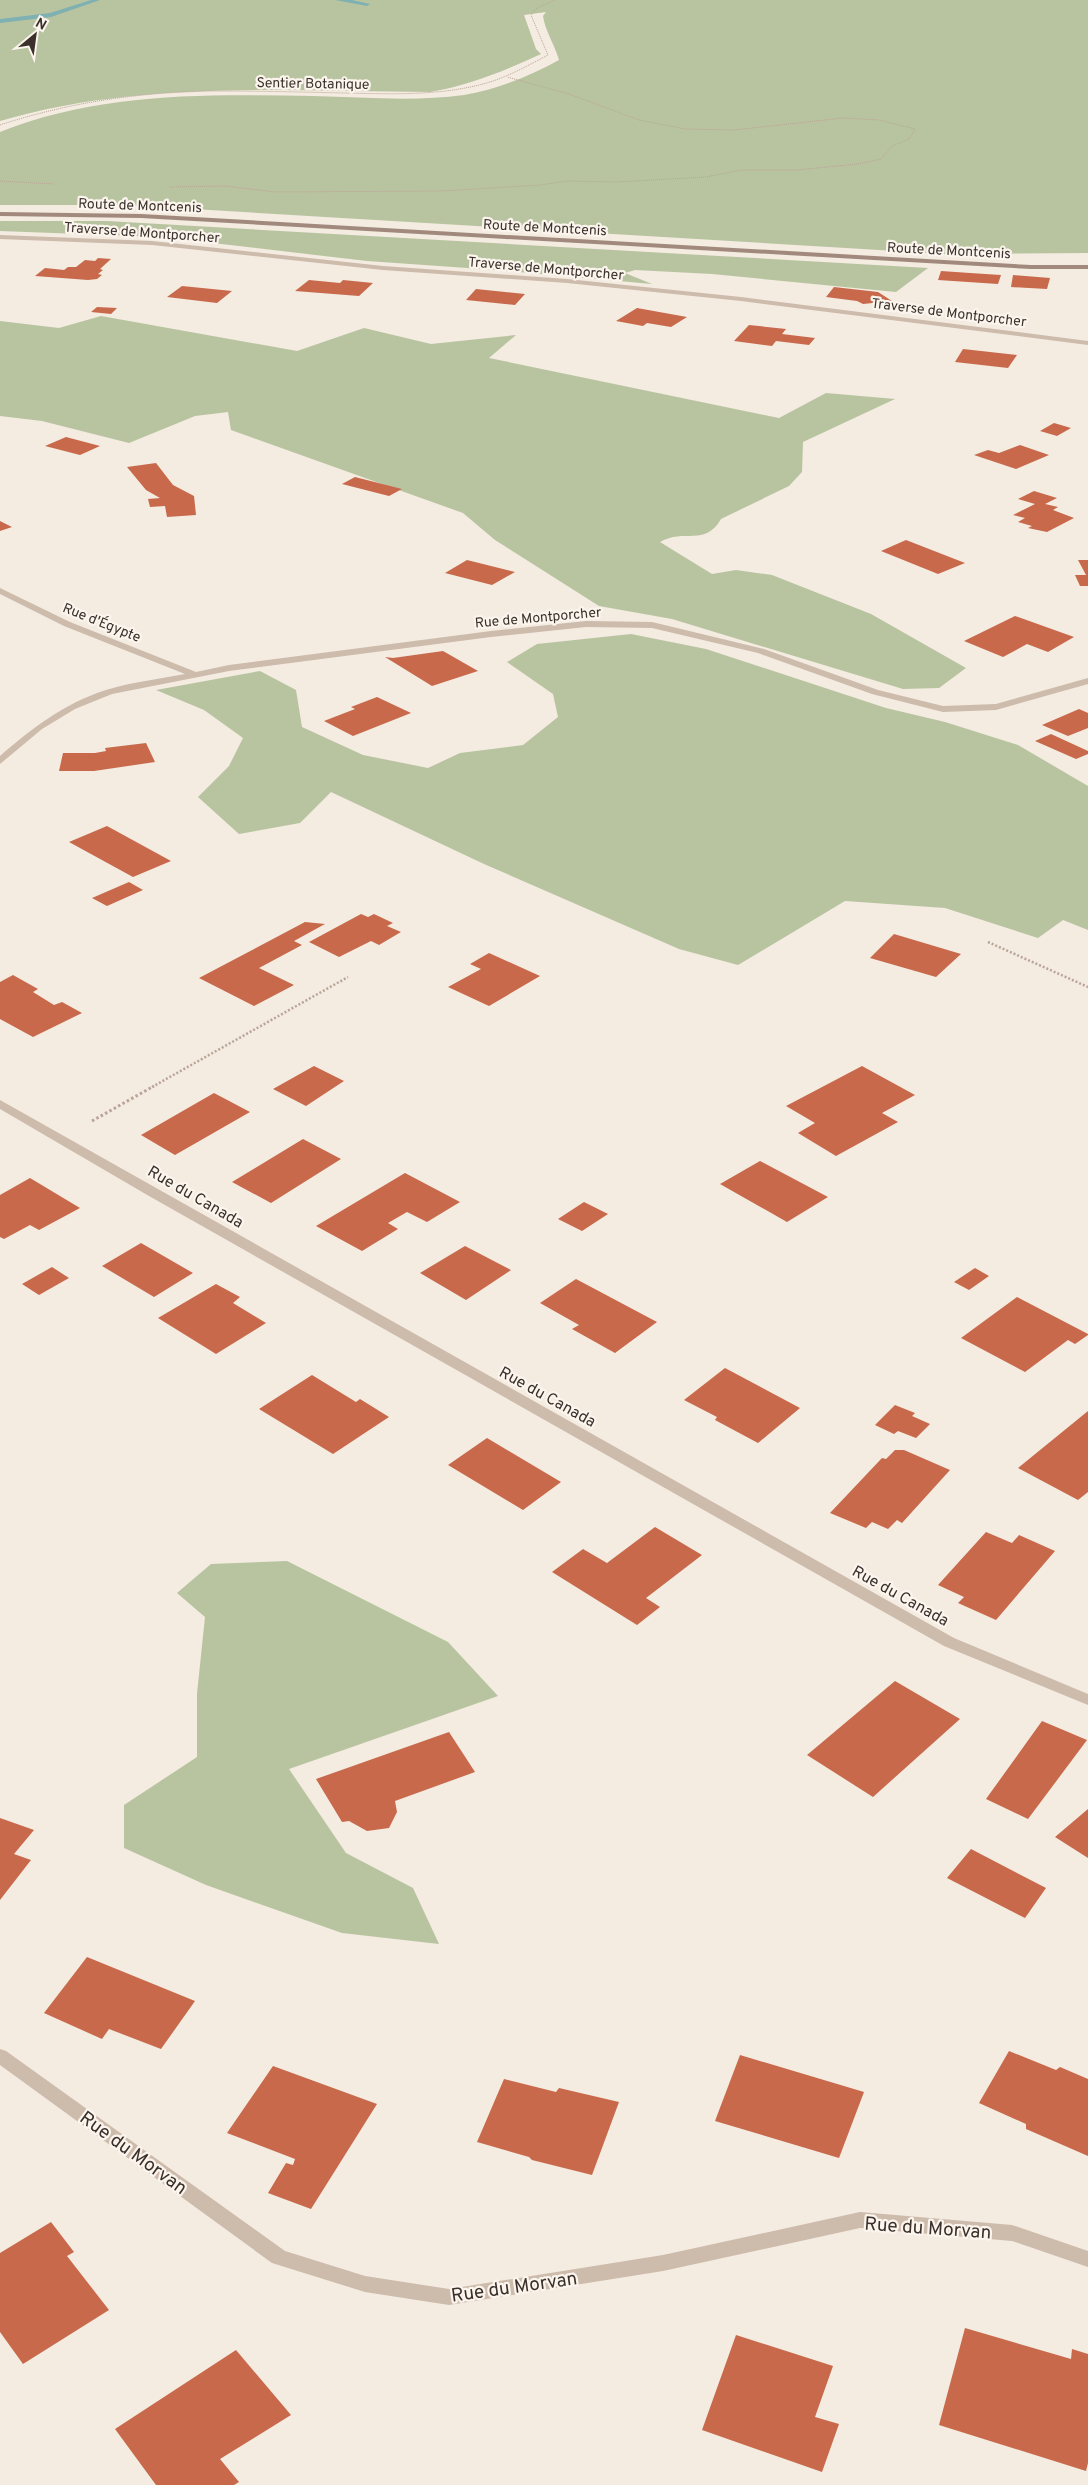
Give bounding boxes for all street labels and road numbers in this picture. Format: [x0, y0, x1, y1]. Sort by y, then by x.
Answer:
street label: Sentier Botanique [256, 75, 370, 94]
street label: Route de Montcenis [78, 196, 202, 217]
street label: Route de Montcenis [483, 217, 607, 240]
street label: Traverse de Montporcher [63, 220, 221, 247]
street label: Route de Montcenis [887, 240, 1011, 263]
street label: Traverse de Montporcher [467, 254, 625, 285]
street label: Traverse de Montporcher [870, 296, 1028, 332]
street label: Rue d'Égypte [60, 599, 143, 647]
street label: Rue de Montporcher [474, 604, 603, 632]
street label: Rue du Canada [143, 1162, 247, 1233]
street label: Rue du Canada [495, 1363, 599, 1433]
street label: Rue du Canada [848, 1562, 952, 1632]
street label: Rue du Morvan [74, 2107, 191, 2201]
street label: Rue du Morvan [864, 2213, 992, 2245]
street label: Rue du Morvan [450, 2267, 579, 2309]

